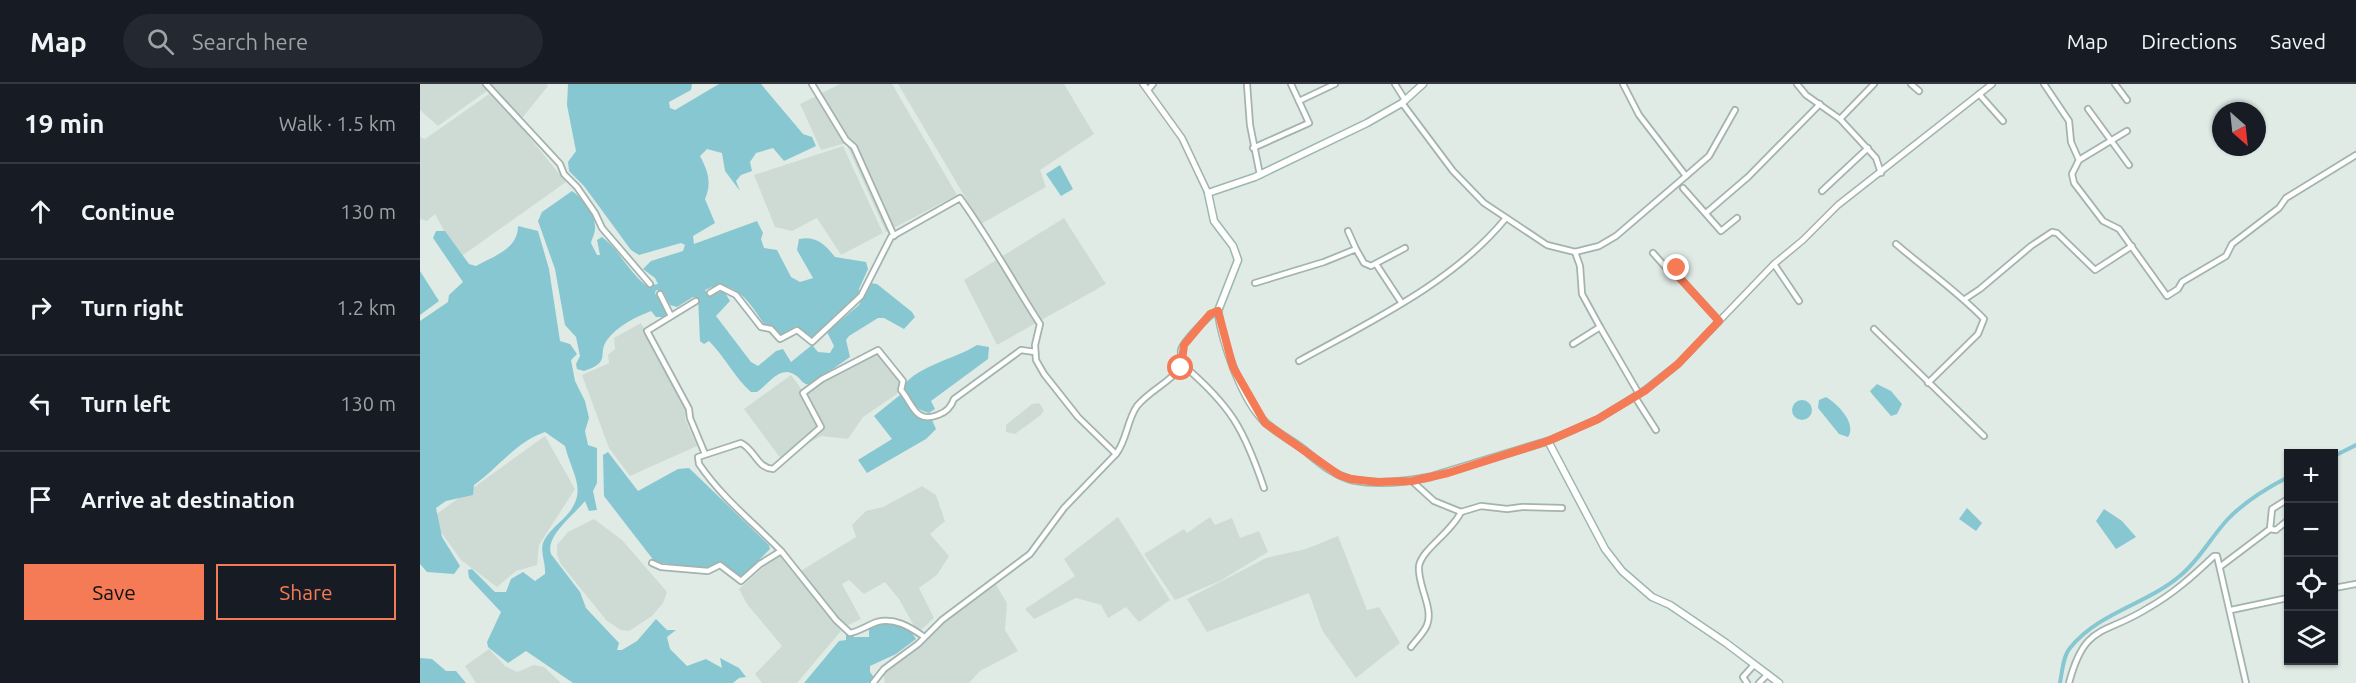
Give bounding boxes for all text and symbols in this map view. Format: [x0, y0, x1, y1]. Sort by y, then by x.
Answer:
search box [123, 14, 543, 68]
icon: search [144, 25, 177, 58]
text: Map [30, 26, 87, 57]
text: Search here [192, 29, 308, 54]
text: Map [2067, 29, 2108, 53]
text: Directions [2141, 29, 2237, 53]
text: Saved [2270, 29, 2326, 53]
north arrow [2212, 102, 2266, 156]
text: 19 min [24, 109, 104, 138]
text: Walk · 1.5 km [279, 112, 396, 135]
icon: ahead [24, 195, 57, 228]
text: Continue [81, 199, 175, 224]
text: 130 m [340, 200, 396, 223]
route end [1663, 254, 1689, 280]
icon: right [24, 291, 57, 324]
text: Turn right [81, 295, 183, 320]
text: 1.2 km [337, 296, 396, 319]
route start [1167, 354, 1193, 380]
icon: left [24, 387, 57, 420]
text: Turn left [81, 391, 171, 416]
text: 130 m [340, 392, 396, 415]
map controls [2284, 449, 2338, 665]
button: + [2284, 449, 2338, 503]
icon: arrive [24, 483, 57, 516]
text: Arrive at destination [81, 487, 295, 512]
button: − [2284, 503, 2338, 557]
button: locate [2284, 557, 2338, 611]
button: Save [24, 564, 204, 620]
button: Share [216, 564, 396, 620]
button: layers [2284, 611, 2338, 665]

